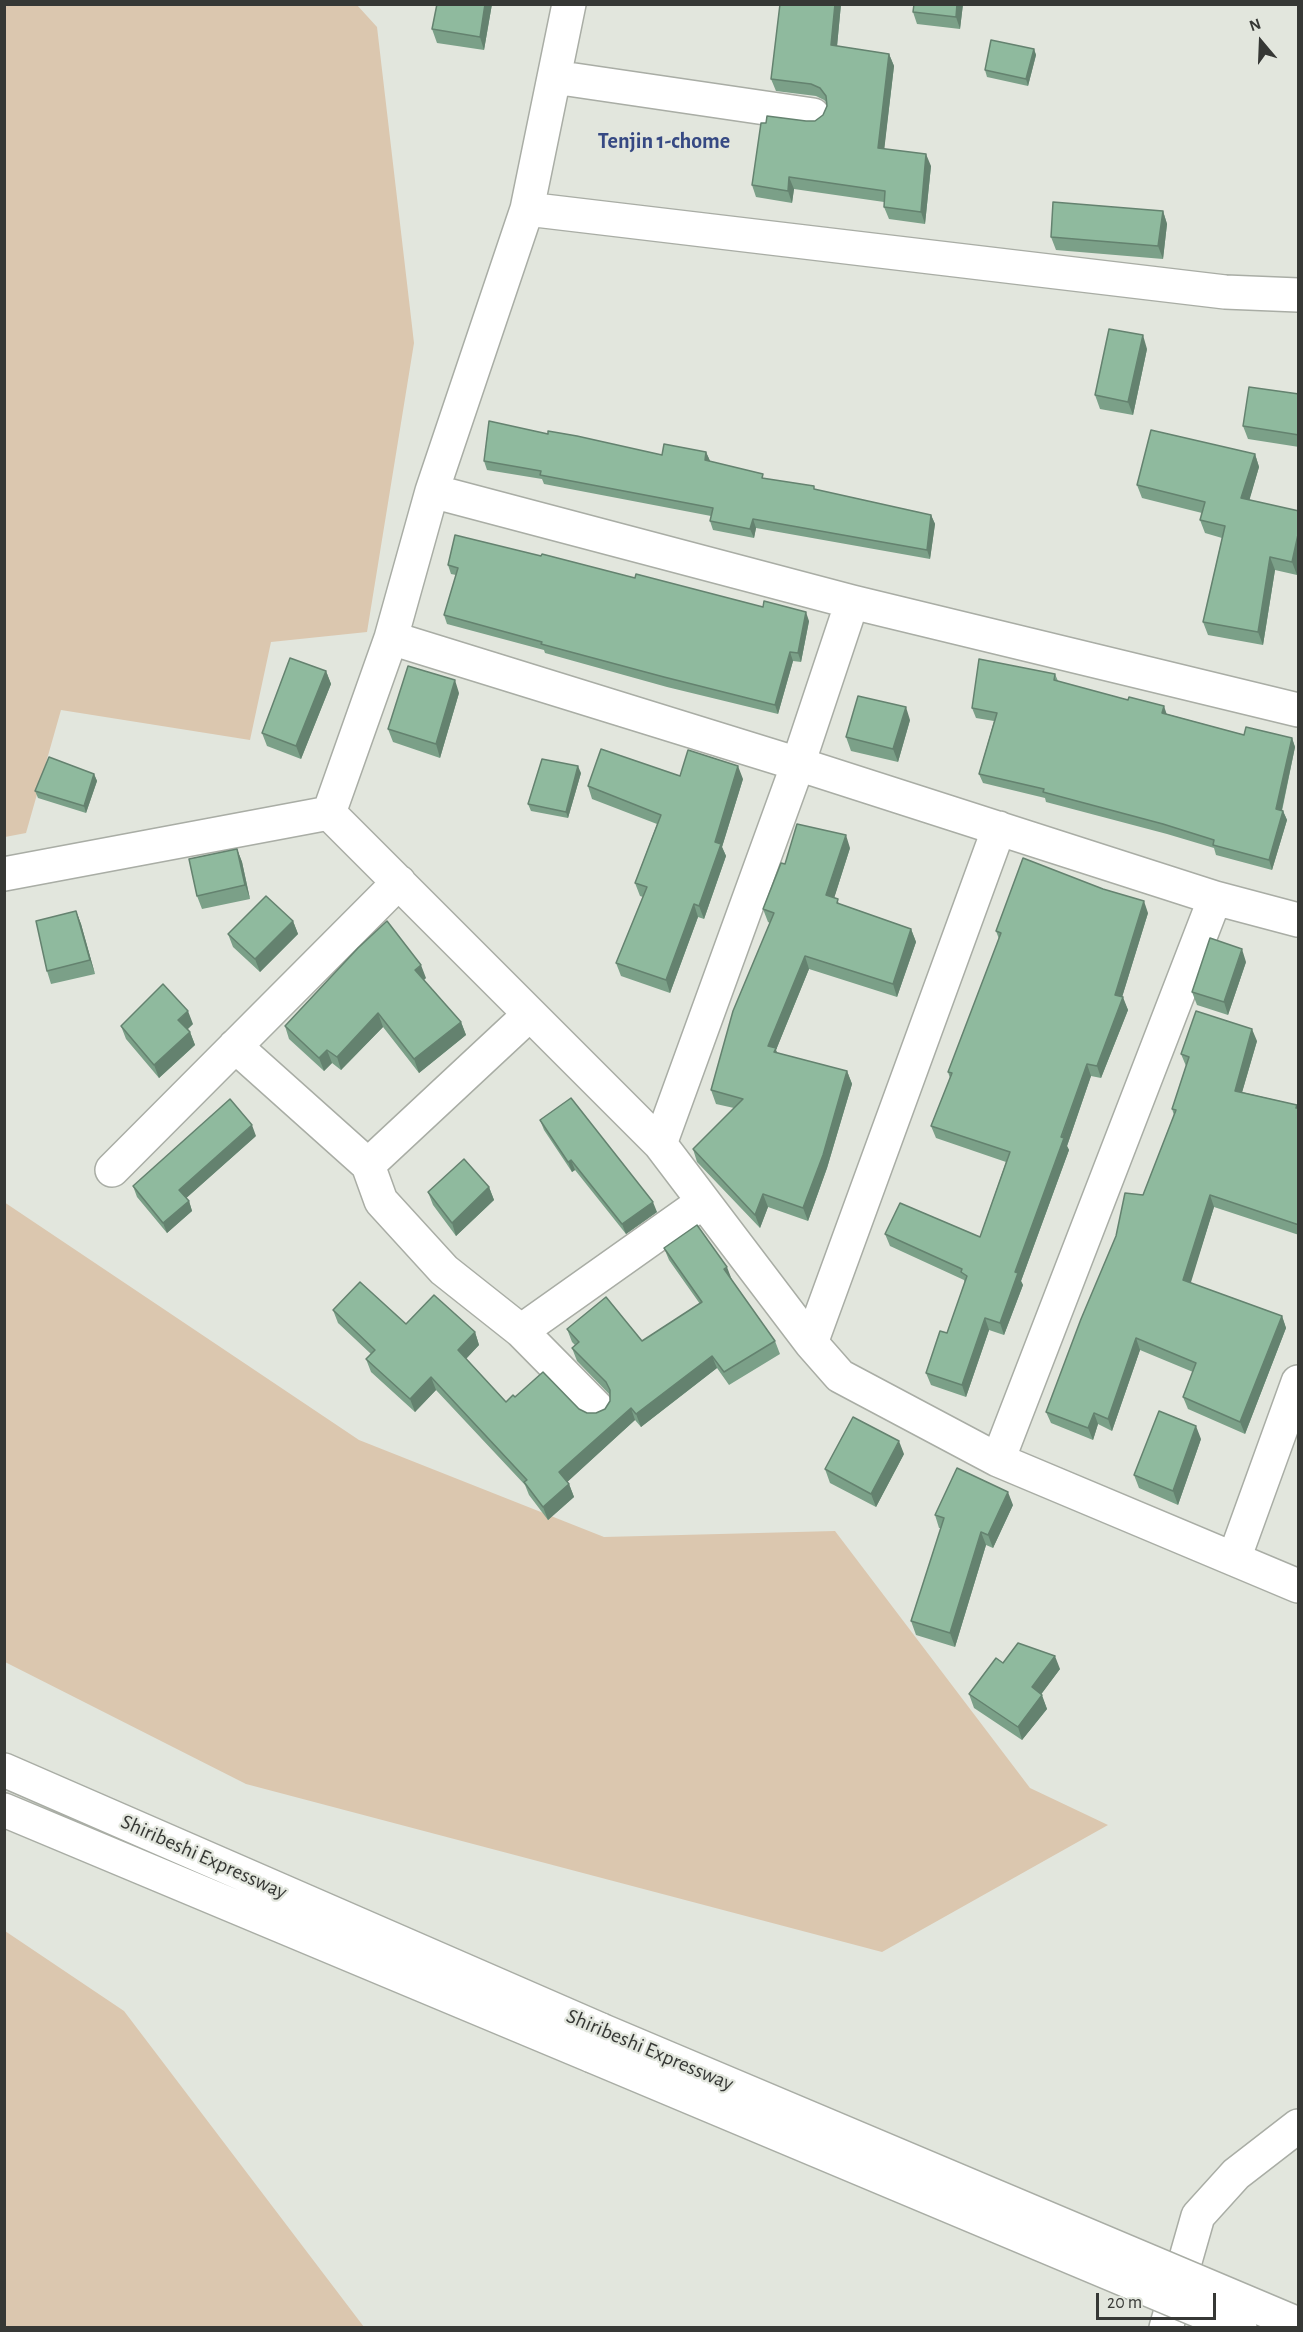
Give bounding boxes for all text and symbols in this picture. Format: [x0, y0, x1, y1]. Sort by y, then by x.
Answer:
north arrow [1231, 12, 1291, 72]
text: N [1247, 16, 1263, 34]
district label: Tenjin 1-chome [598, 128, 730, 154]
street label: Shiribeshi Expressway [117, 1809, 291, 1905]
street label: Shiribeshi Expressway [563, 2003, 737, 2097]
scale bar [1099, 2281, 1219, 2319]
text: 20 m [1107, 2294, 1142, 2312]

